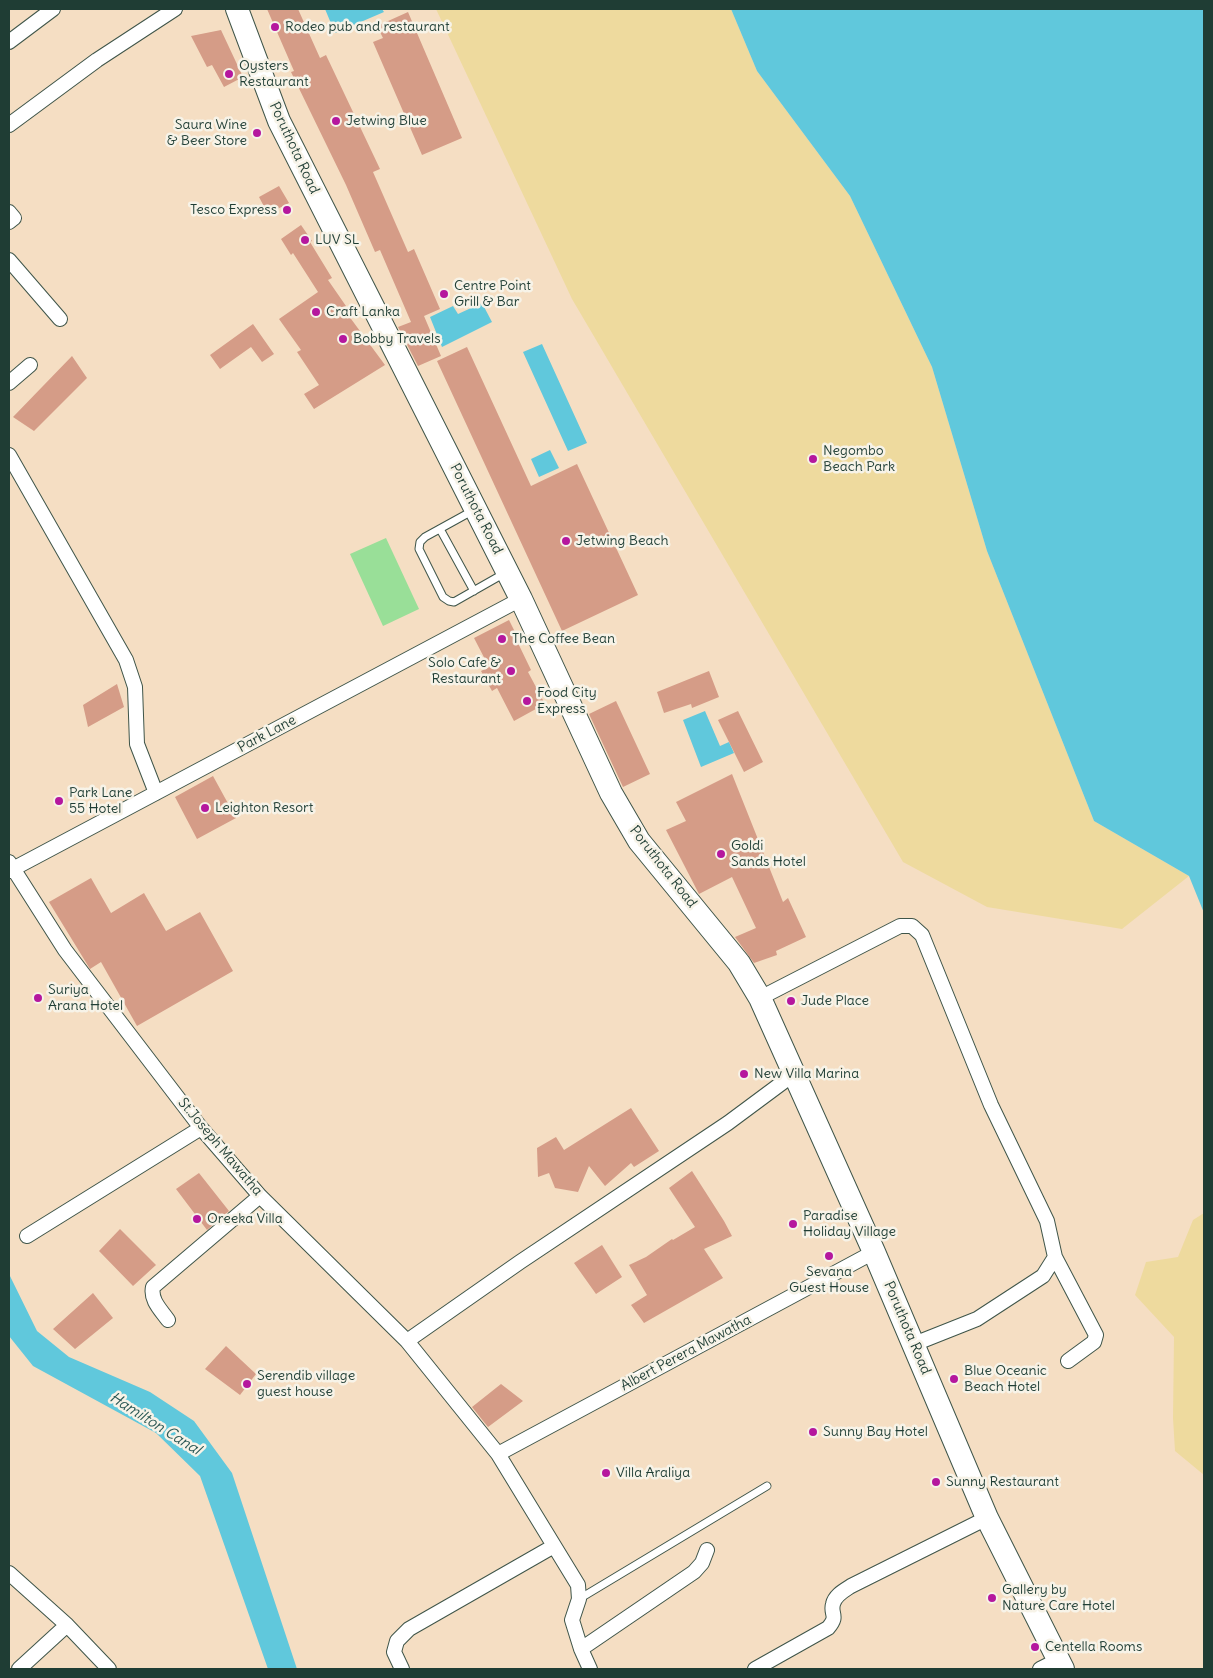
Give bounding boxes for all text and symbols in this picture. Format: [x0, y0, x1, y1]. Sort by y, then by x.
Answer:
place label: Rodeo pub and restaurant [285, 19, 450, 35]
marker: Rodeo pub and restaurant [269, 21, 281, 33]
place label: Oysters Restaurant [239, 58, 309, 90]
marker: Oysters Restaurant [223, 68, 235, 80]
street label: Poruthota Road [265, 99, 323, 197]
place label: Jetwing Blue [346, 113, 427, 129]
marker: Jetwing Blue [330, 115, 342, 127]
place label: Saura Wine & Beer Store [167, 117, 247, 150]
marker: Saura Wine & Beer Store [251, 127, 263, 139]
place label: Tesco Express [190, 202, 277, 218]
marker: Tesco Express [281, 204, 293, 216]
place label: LUV SL [315, 232, 359, 248]
marker: LUV SL [299, 234, 311, 246]
place label: Centre Point Grill & Bar [454, 278, 531, 310]
marker: Centre Point Grill & Bar [438, 288, 450, 300]
place label: Craft Lanka [326, 304, 400, 320]
marker: Craft Lanka [310, 306, 322, 318]
place label: Bobby Travels [353, 331, 441, 347]
marker: Bobby Travels [337, 333, 349, 345]
place label: Negombo Beach Park [823, 443, 895, 476]
marker: Negombo Beach Park [807, 453, 819, 465]
street label: Poruthota Road [446, 461, 506, 557]
place label: Jetwing Beach [576, 533, 669, 549]
marker: Jetwing Beach [560, 535, 572, 547]
place label: The Coffee Bean [512, 631, 615, 647]
marker: The Coffee Bean [496, 633, 508, 645]
place label: Solo Cafe & Restaurant [428, 655, 501, 688]
marker: Solo Cafe & Restaurant [505, 665, 517, 677]
place label: Food City Express [537, 685, 597, 718]
marker: Food City Express [521, 695, 533, 707]
street label: Park Lane [235, 712, 299, 756]
place label: Park Lane 55 Hotel [69, 785, 132, 818]
marker: Park Lane 55 Hotel [53, 795, 65, 807]
place label: Leighton Resort [215, 800, 313, 816]
marker: Leighton Resort [199, 802, 211, 814]
street label: Poruthota Road [626, 823, 700, 911]
place label: Goldi Sands Hotel [731, 838, 806, 870]
marker: Goldi Sands Hotel [715, 848, 727, 860]
place label: Suriya Arana Hotel [48, 982, 123, 1014]
marker: Suriya Arana Hotel [32, 992, 44, 1004]
place label: Jude Place [801, 993, 869, 1009]
marker: Jude Place [785, 995, 797, 1007]
place label: New Villa Marina [754, 1066, 859, 1082]
marker: New Villa Marina [738, 1068, 750, 1080]
street label: St.Joseph Mawatha [174, 1095, 266, 1199]
place label: Paradise Holiday Village [803, 1208, 896, 1240]
place label: Oreeka Villa [207, 1211, 283, 1227]
marker: Oreeka Villa [191, 1213, 203, 1225]
marker: Paradise Holiday Village [787, 1218, 799, 1230]
marker: Sevana Guest House [823, 1250, 835, 1262]
place label: Sevana Guest House [789, 1264, 869, 1296]
street label: Poruthota Road [880, 1279, 934, 1377]
street label: Albert Perera Mawatha [618, 1311, 754, 1395]
place label: Blue Oceanic Beach Hotel [964, 1363, 1047, 1395]
place label: Serendib village guest house [257, 1368, 355, 1400]
marker: Blue Oceanic Beach Hotel [948, 1373, 960, 1385]
marker: Serendib village guest house [241, 1378, 253, 1390]
water label: Hamilton Canal [106, 1389, 204, 1459]
place label: Sunny Bay Hotel [823, 1424, 928, 1440]
marker: Sunny Bay Hotel [807, 1426, 819, 1438]
place label: Villa Araliya [616, 1465, 690, 1481]
marker: Villa Araliya [600, 1467, 612, 1479]
place label: Sunny Restaurant [946, 1474, 1059, 1490]
marker: Sunny Restaurant [930, 1476, 942, 1488]
place label: Gallery by Nature Care Hotel [1002, 1582, 1115, 1614]
marker: Gallery by Nature Care Hotel [986, 1592, 998, 1604]
place label: Centella Rooms [1045, 1639, 1142, 1655]
marker: Centella Rooms [1029, 1641, 1041, 1653]

